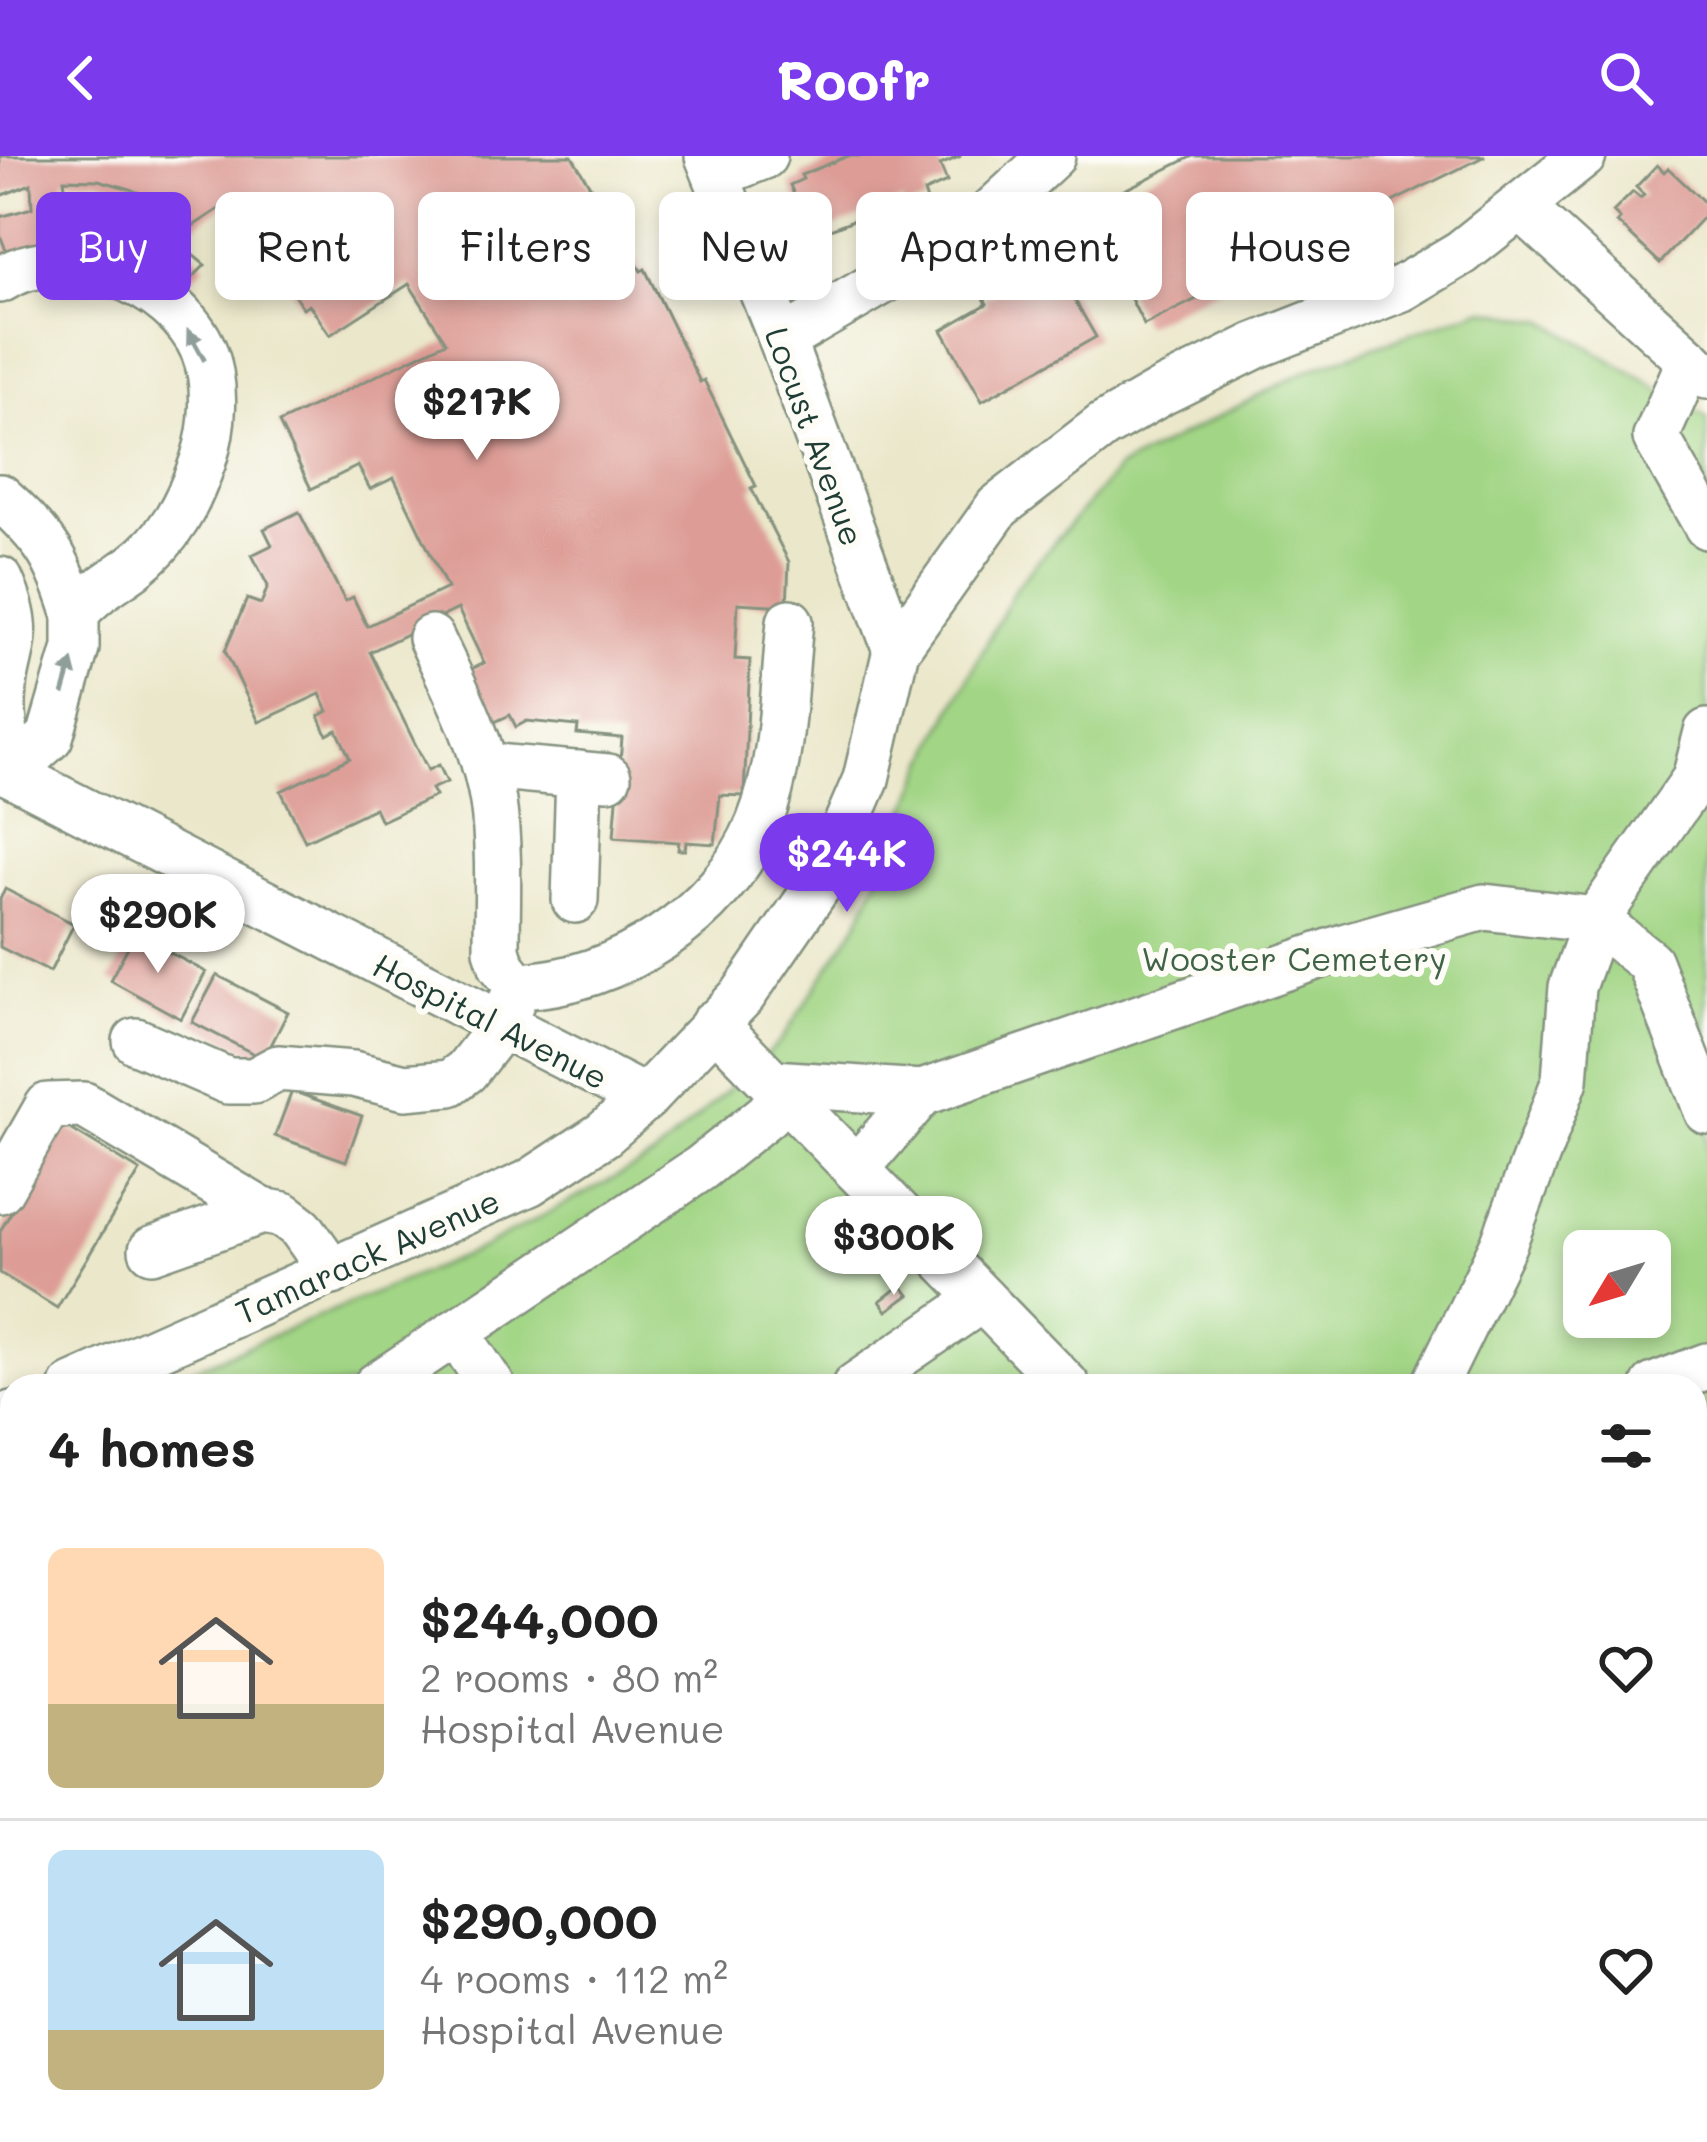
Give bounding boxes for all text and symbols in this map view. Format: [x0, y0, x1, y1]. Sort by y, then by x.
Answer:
text: Roofr [776, 43, 931, 114]
icon: back [48, 45, 114, 111]
icon: search [1593, 45, 1659, 111]
chip: Buy [36, 192, 191, 300]
chip: Rent [215, 192, 394, 300]
chip: Filters [418, 192, 635, 300]
chip: New [659, 192, 832, 300]
chip: Apartment [856, 192, 1162, 300]
chip: House [1186, 192, 1394, 300]
street label: Locust Avenue [757, 321, 875, 551]
one-way arrow [186, 328, 207, 361]
pin: $217K [393, 361, 561, 463]
text: $217K [422, 374, 532, 425]
one-way arrow [60, 658, 78, 694]
pin: $244K [763, 813, 931, 915]
text: $244K [786, 826, 908, 877]
pin: $290K [74, 874, 242, 976]
text: $290K [98, 887, 218, 938]
park label: Wooster Cemetery [1141, 936, 1447, 980]
street label: Hospital Avenue [366, 942, 616, 1098]
street label: Tamarack Avenue [228, 1177, 506, 1333]
pin: $300K [810, 1196, 978, 1298]
text: $300K [832, 1209, 956, 1260]
north arrow [1563, 1230, 1671, 1338]
map controls [1563, 1230, 1671, 1338]
text: 4 homes [48, 1413, 256, 1480]
icon: filters [1593, 1413, 1659, 1479]
text: $244,000 [420, 1584, 659, 1651]
icon: home [144, 1596, 288, 1740]
icon: heart [1593, 1635, 1659, 1701]
text: 2 rooms · 80 m² [420, 1651, 718, 1702]
text: Hospital Avenue [420, 1702, 725, 1753]
text: $290,000 [420, 1885, 658, 1952]
icon: home [144, 1898, 288, 2042]
icon: heart [1593, 1937, 1659, 2003]
text: 4 rooms · 112 m² [420, 1952, 728, 2003]
text: Hospital Avenue [420, 2003, 725, 2054]

